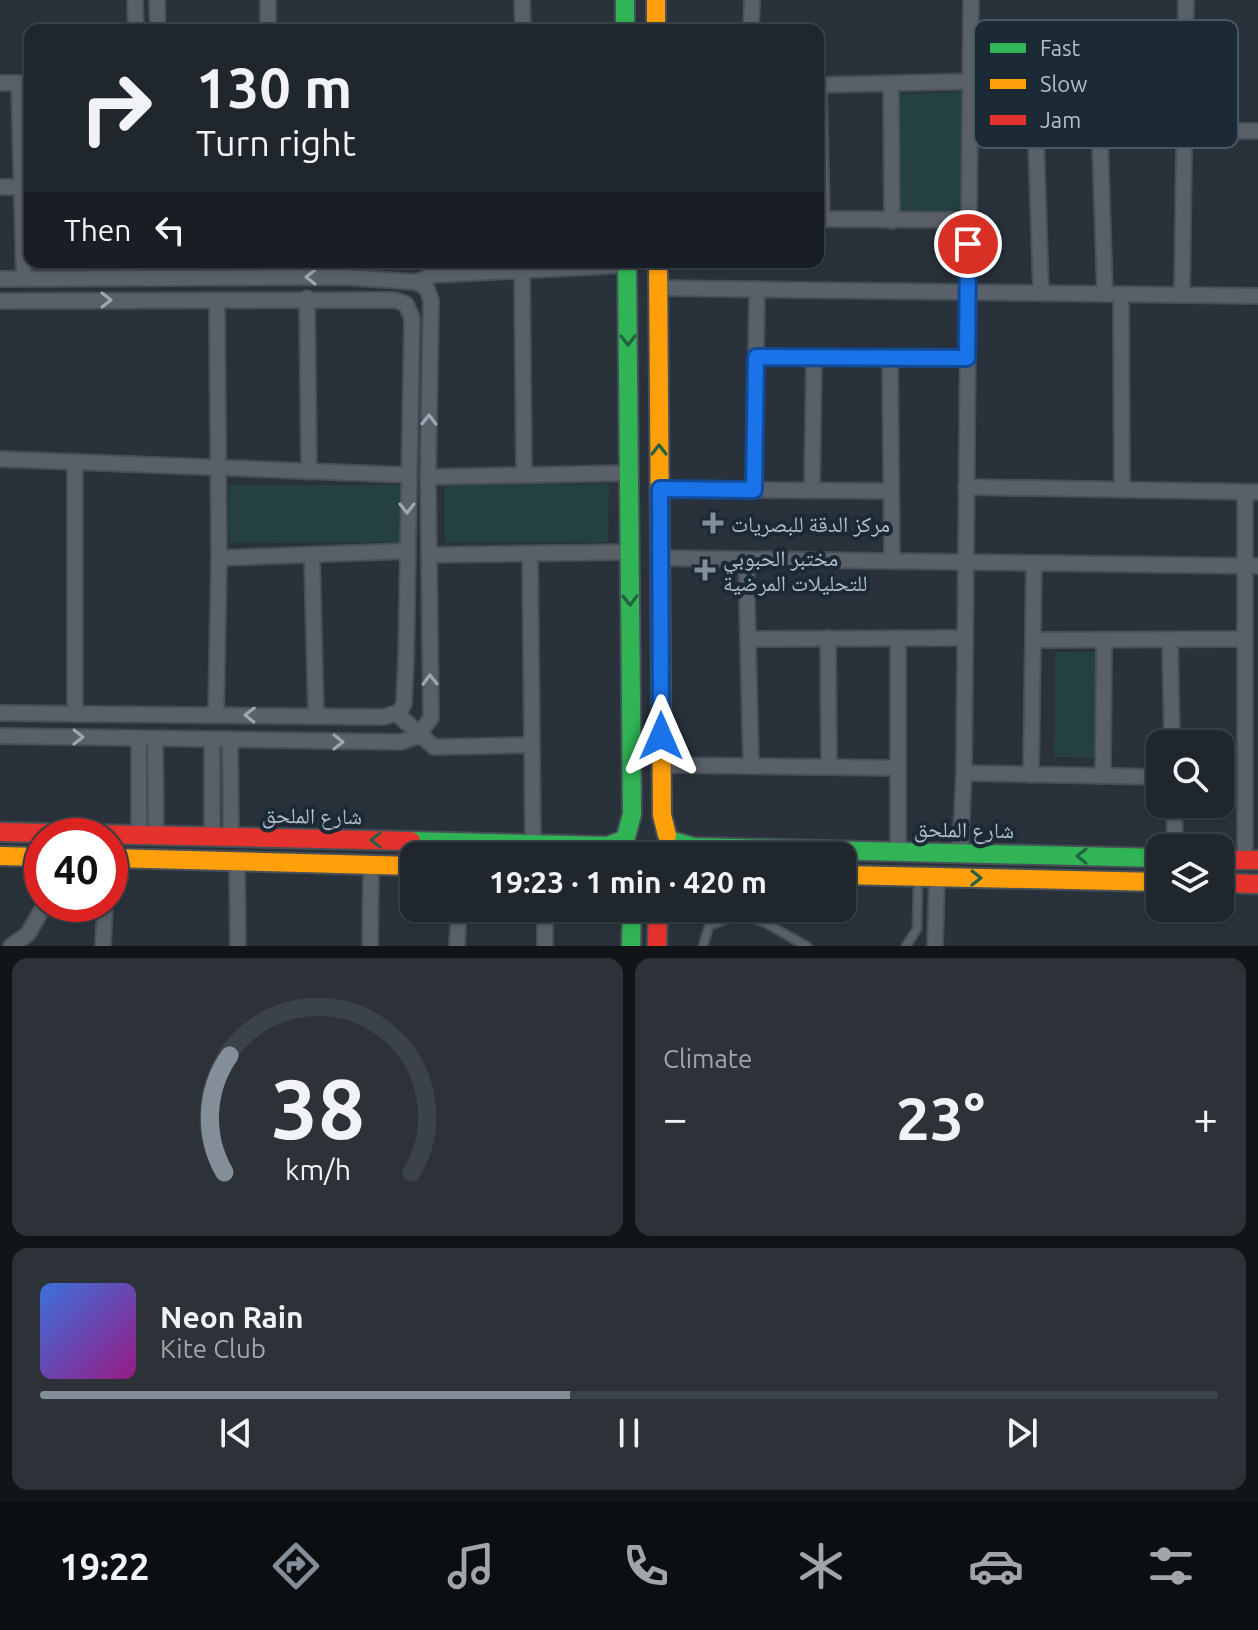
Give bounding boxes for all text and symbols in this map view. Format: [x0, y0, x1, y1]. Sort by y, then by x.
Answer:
legend [974, 20, 1238, 148]
text: Fast [1040, 35, 1081, 60]
icon: right [64, 56, 168, 160]
text: 130 m [196, 56, 352, 119]
text: Slow [1040, 71, 1087, 96]
text: Jam [1040, 107, 1081, 132]
text: Turn right [196, 122, 356, 163]
icon: left [148, 208, 192, 252]
pin [934, 210, 1002, 278]
text: Then [64, 213, 132, 247]
icon: arrive [946, 222, 990, 266]
one-way arrow [304, 268, 317, 286]
one-way arrow [100, 291, 113, 309]
one-way arrow [619, 334, 637, 347]
one-way arrow [420, 413, 438, 426]
one-way arrow [651, 443, 668, 456]
one-way arrow [399, 502, 416, 515]
place label: مركز الدقة للبصريات [731, 511, 890, 537]
marker: مركز الدقة للبصريات [702, 512, 724, 534]
place label: مختبر الحبوبي للتحليلات المرضية [723, 545, 867, 596]
marker: مختبر الحبوبي للتحليلات المرضية [694, 559, 716, 581]
one-way arrow [621, 594, 639, 607]
one-way arrow [422, 673, 439, 686]
position arrow [619, 694, 703, 778]
one-way arrow [243, 707, 256, 724]
one-way arrow [72, 728, 85, 746]
map controls [1146, 730, 1234, 922]
button: search [1146, 730, 1234, 818]
one-way arrow [332, 733, 345, 750]
street label: شارع الملحق [262, 802, 362, 830]
street label: شارع الملحق [914, 816, 1014, 844]
speed limit sign: 40 [24, 818, 128, 922]
one-way arrow [369, 832, 382, 849]
button: layers [1146, 834, 1234, 922]
one-way arrow [1075, 848, 1088, 865]
text: 19:23 · 1 min · 420 m [489, 865, 767, 899]
one-way arrow [970, 869, 983, 887]
text: Climate [663, 1044, 752, 1073]
text: 38 [271, 1061, 364, 1155]
text: 23° [896, 1084, 985, 1151]
text: − [663, 1093, 688, 1142]
text: + [1193, 1093, 1218, 1142]
text: km/h [285, 1153, 351, 1185]
text: Neon Rain [160, 1300, 304, 1334]
text: Kite Club [160, 1334, 266, 1363]
icon: previous [214, 1411, 258, 1455]
icon: pause [607, 1411, 651, 1455]
icon: next [1000, 1411, 1044, 1455]
icon: directions [268, 1538, 324, 1594]
icon: music [443, 1538, 499, 1594]
icon: phone [618, 1538, 674, 1594]
icon: climate [793, 1538, 849, 1594]
icon: car [968, 1538, 1024, 1594]
icon: filters [1143, 1538, 1199, 1594]
text: 19:22 [59, 1546, 150, 1587]

